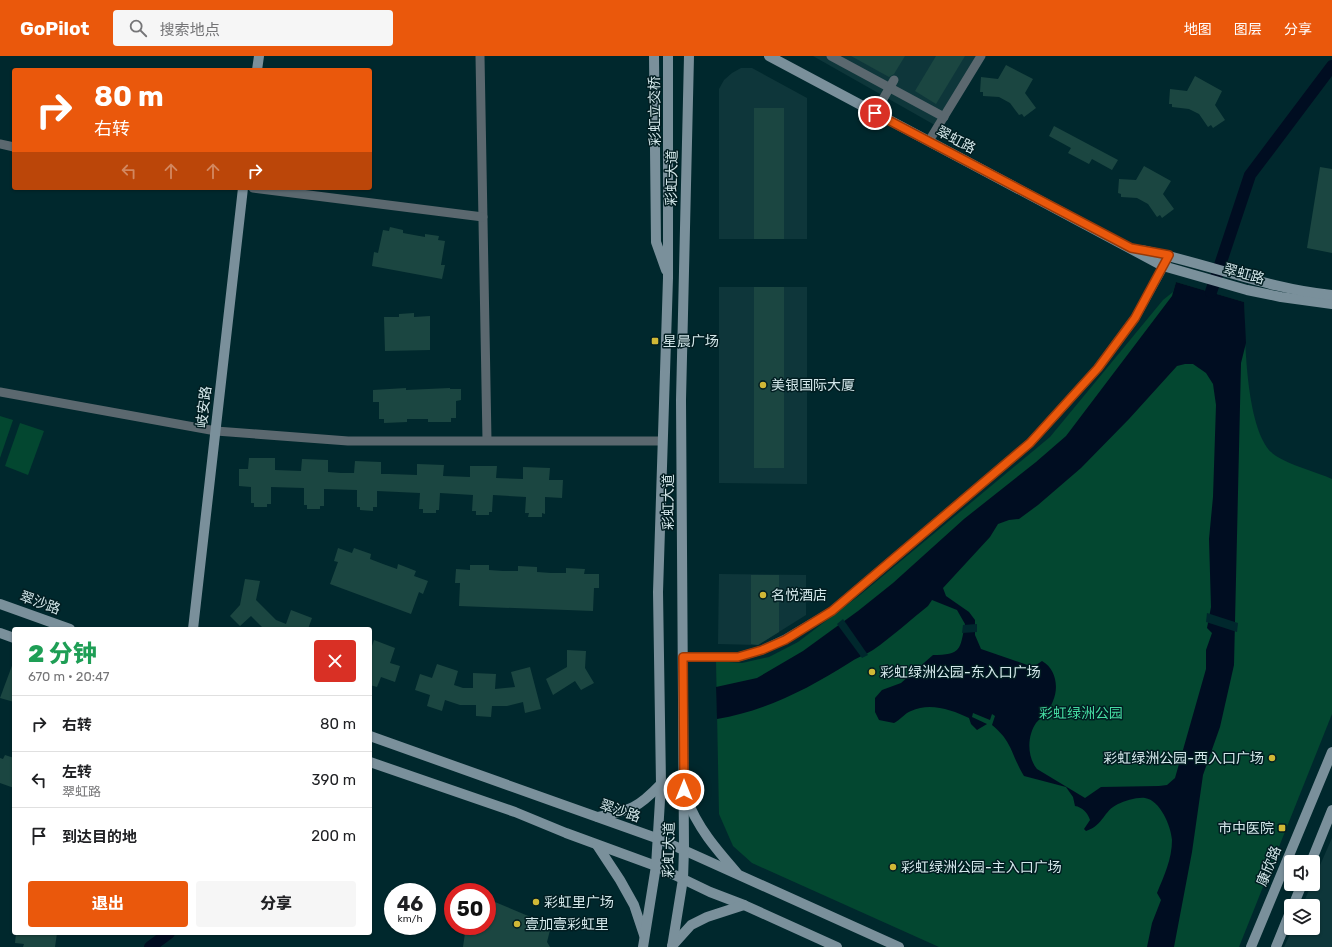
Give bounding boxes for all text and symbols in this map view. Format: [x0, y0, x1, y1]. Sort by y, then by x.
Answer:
search box [113, 10, 393, 46]
text: GoPilot [20, 17, 89, 40]
icon: search [127, 17, 149, 39]
text: 搜索地点 [159, 21, 219, 39]
text: 地图 [1184, 21, 1212, 38]
text: 图层 [1234, 21, 1262, 38]
text: 分享 [1284, 21, 1312, 38]
street label: 彩虹立交桥 [646, 76, 664, 146]
text: 80 m [94, 80, 164, 113]
icon: right [28, 84, 80, 136]
pin [858, 96, 892, 130]
icon: arrive [864, 102, 886, 124]
text: 右转 [94, 118, 130, 140]
street label: 翠虹路 [933, 123, 979, 157]
street label: 彩虹大道 [663, 150, 681, 206]
icon: left [118, 160, 140, 182]
icon: ahead [160, 160, 182, 182]
icon: ahead [202, 160, 224, 182]
icon: right [244, 160, 266, 182]
street label: 翠虹路 [1222, 260, 1266, 288]
place label: 星晨广场 [663, 333, 719, 350]
marker: 星晨广场 [650, 336, 660, 346]
place label: 美银国际大厦 [771, 377, 855, 394]
marker: 美银国际大厦 [758, 380, 768, 390]
street label: 岐安路 [193, 385, 215, 429]
street label: 彩虹大道 [660, 474, 677, 530]
place label: 名悦酒店 [771, 587, 827, 604]
street label: 翠沙路 [17, 588, 63, 618]
marker: 名悦酒店 [758, 590, 768, 600]
text: 2 分钟 [28, 640, 97, 668]
button: close [314, 640, 356, 682]
place label: 彩虹绿洲公园-东入口广场 [880, 664, 1041, 681]
marker: 彩虹绿洲公园-东入口广场 [867, 667, 877, 677]
text: 670 m · 20:47 [28, 669, 110, 684]
park label: 彩虹绿洲公园 [1039, 705, 1123, 722]
icon: right [28, 713, 50, 735]
text: 80 m [320, 715, 356, 733]
text: 右转 [62, 716, 92, 734]
place label: 彩虹绿洲公园-西入口广场 [1103, 750, 1264, 767]
marker: 彩虹绿洲公园-西入口广场 [1267, 753, 1277, 763]
text: 左转 [62, 763, 92, 781]
icon: left [28, 769, 50, 791]
position arrow [663, 769, 705, 811]
text: 390 m [312, 771, 356, 789]
text: 翠虹路 [62, 784, 101, 799]
street label: 翠沙路 [597, 796, 643, 826]
place label: 市中医院 [1218, 820, 1274, 837]
street label: 彩虹大道 [660, 822, 678, 878]
marker: 市中医院 [1277, 823, 1287, 833]
icon: arrive [28, 825, 50, 847]
text: 200 m [311, 827, 356, 845]
text: 到达目的地 [62, 828, 137, 846]
street label: 康欣路 [1253, 843, 1285, 889]
map controls [1284, 855, 1320, 935]
button: sound [1284, 855, 1320, 891]
place label: 彩虹绿洲公园-主入口广场 [901, 859, 1062, 876]
marker: 彩虹绿洲公园-主入口广场 [888, 862, 898, 872]
button: 退出 [28, 881, 188, 927]
button: 分享 [196, 881, 356, 927]
speed limit sign: 50 [444, 883, 496, 935]
text: 46 [397, 892, 423, 916]
place label: 彩虹里广场 [544, 894, 614, 911]
marker: 彩虹里广场 [531, 897, 541, 907]
button: layers [1284, 899, 1320, 935]
text: km/h [398, 913, 422, 925]
place label: 壹加壹彩虹里 [525, 916, 609, 933]
marker: 壹加壹彩虹里 [512, 919, 522, 929]

